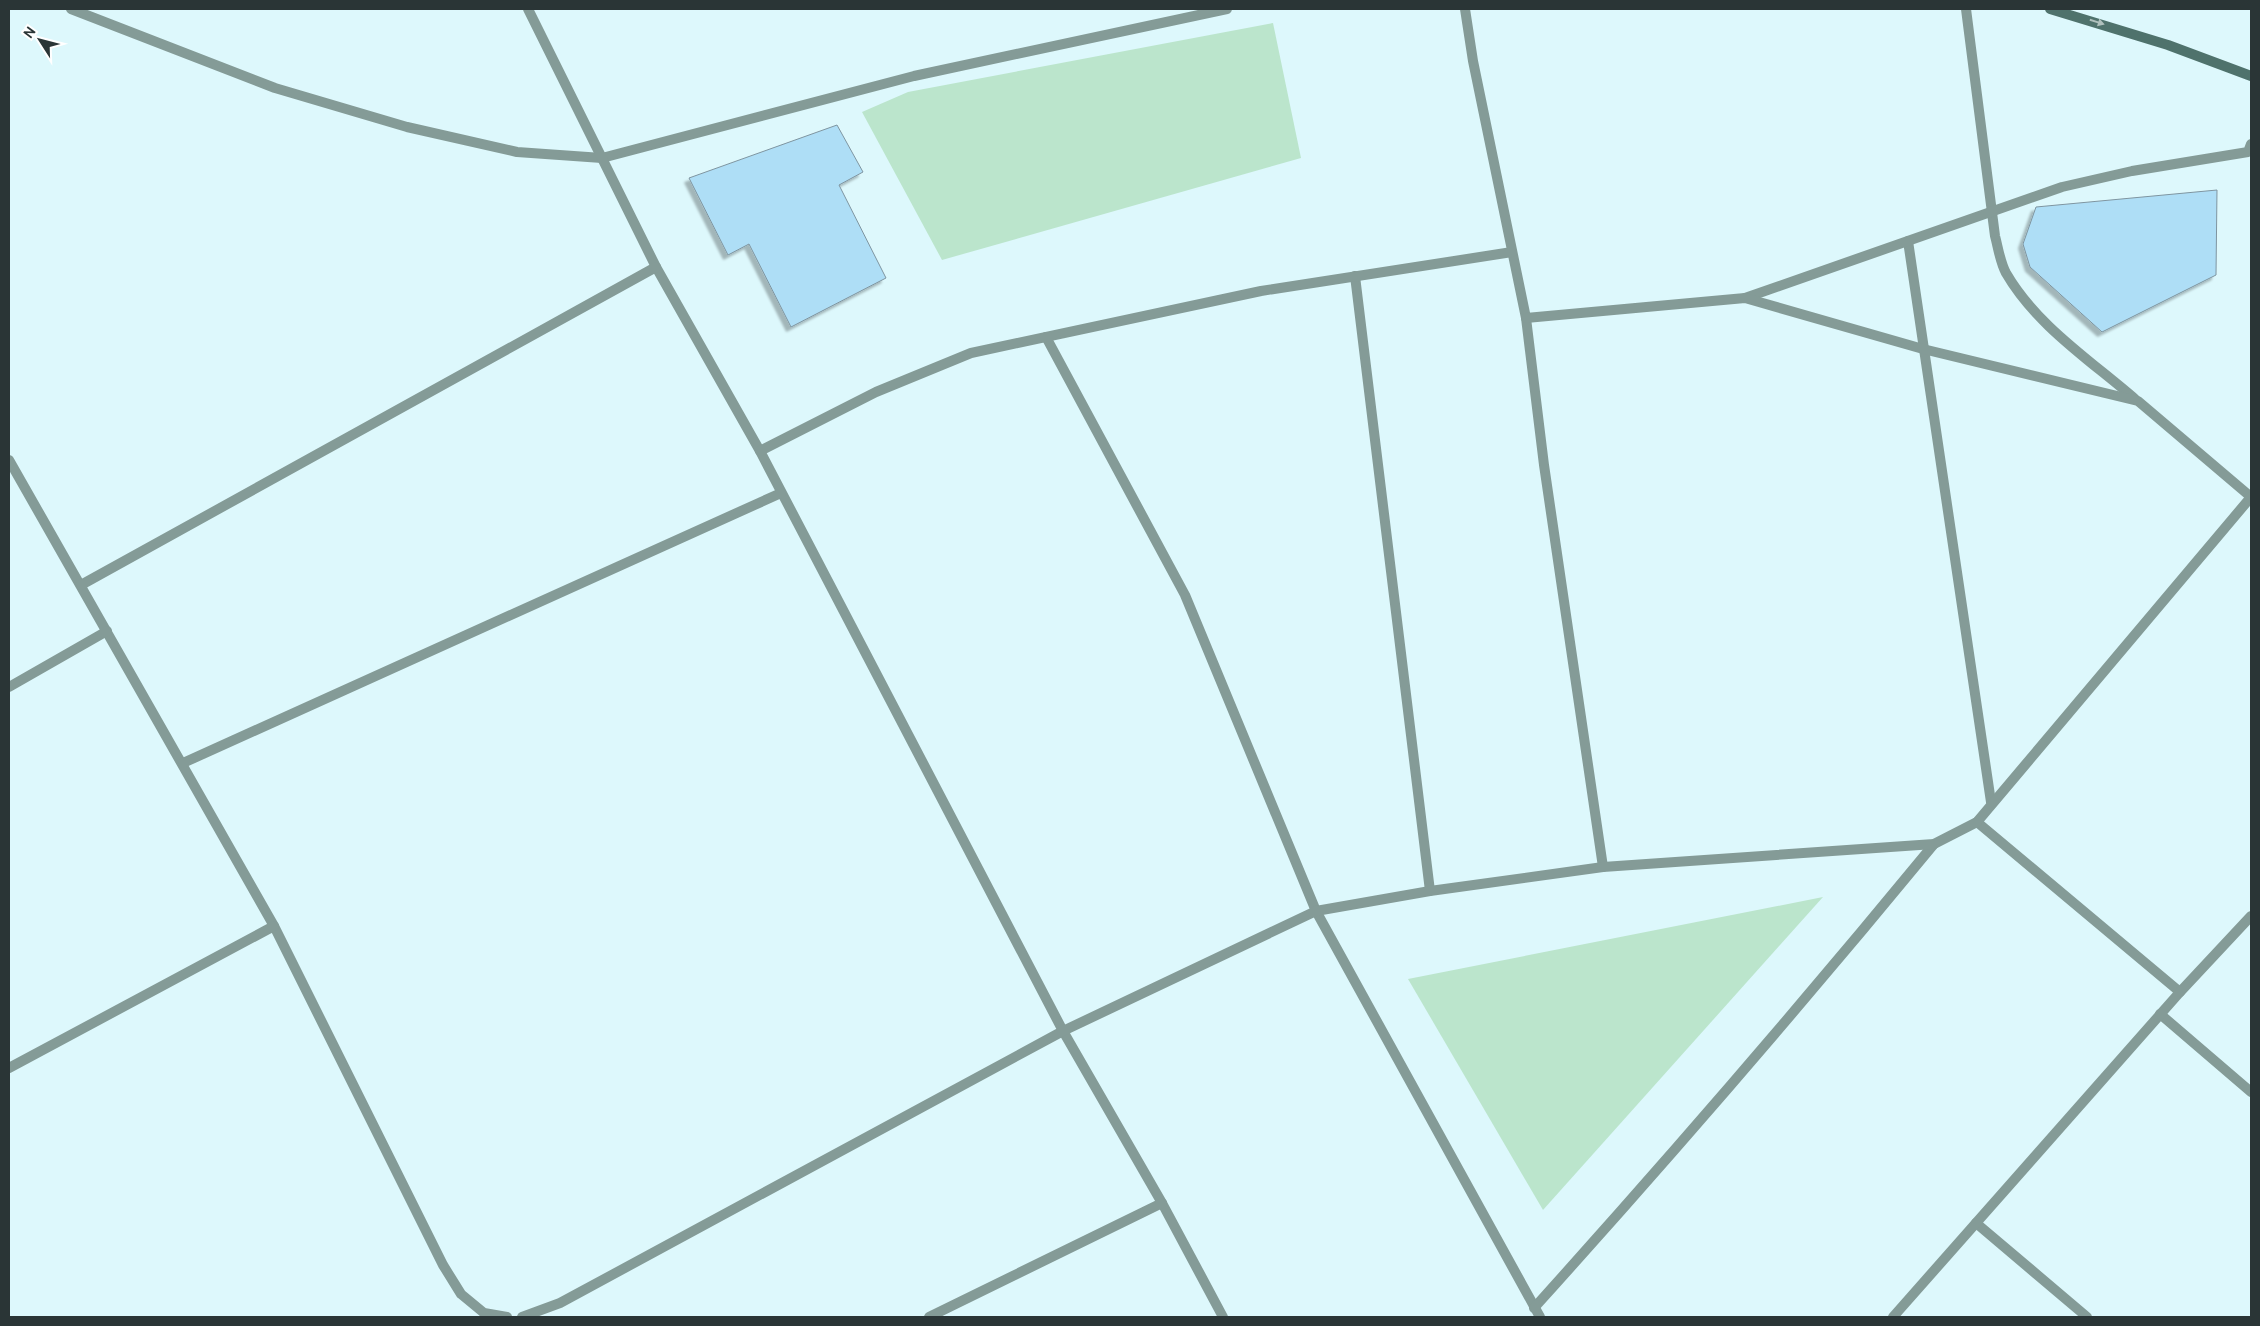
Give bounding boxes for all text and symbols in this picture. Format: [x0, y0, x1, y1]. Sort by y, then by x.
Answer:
north arrow [15, 15, 65, 65]
one-way arrow [2089, 19, 2104, 27]
text: N [19, 23, 40, 42]

